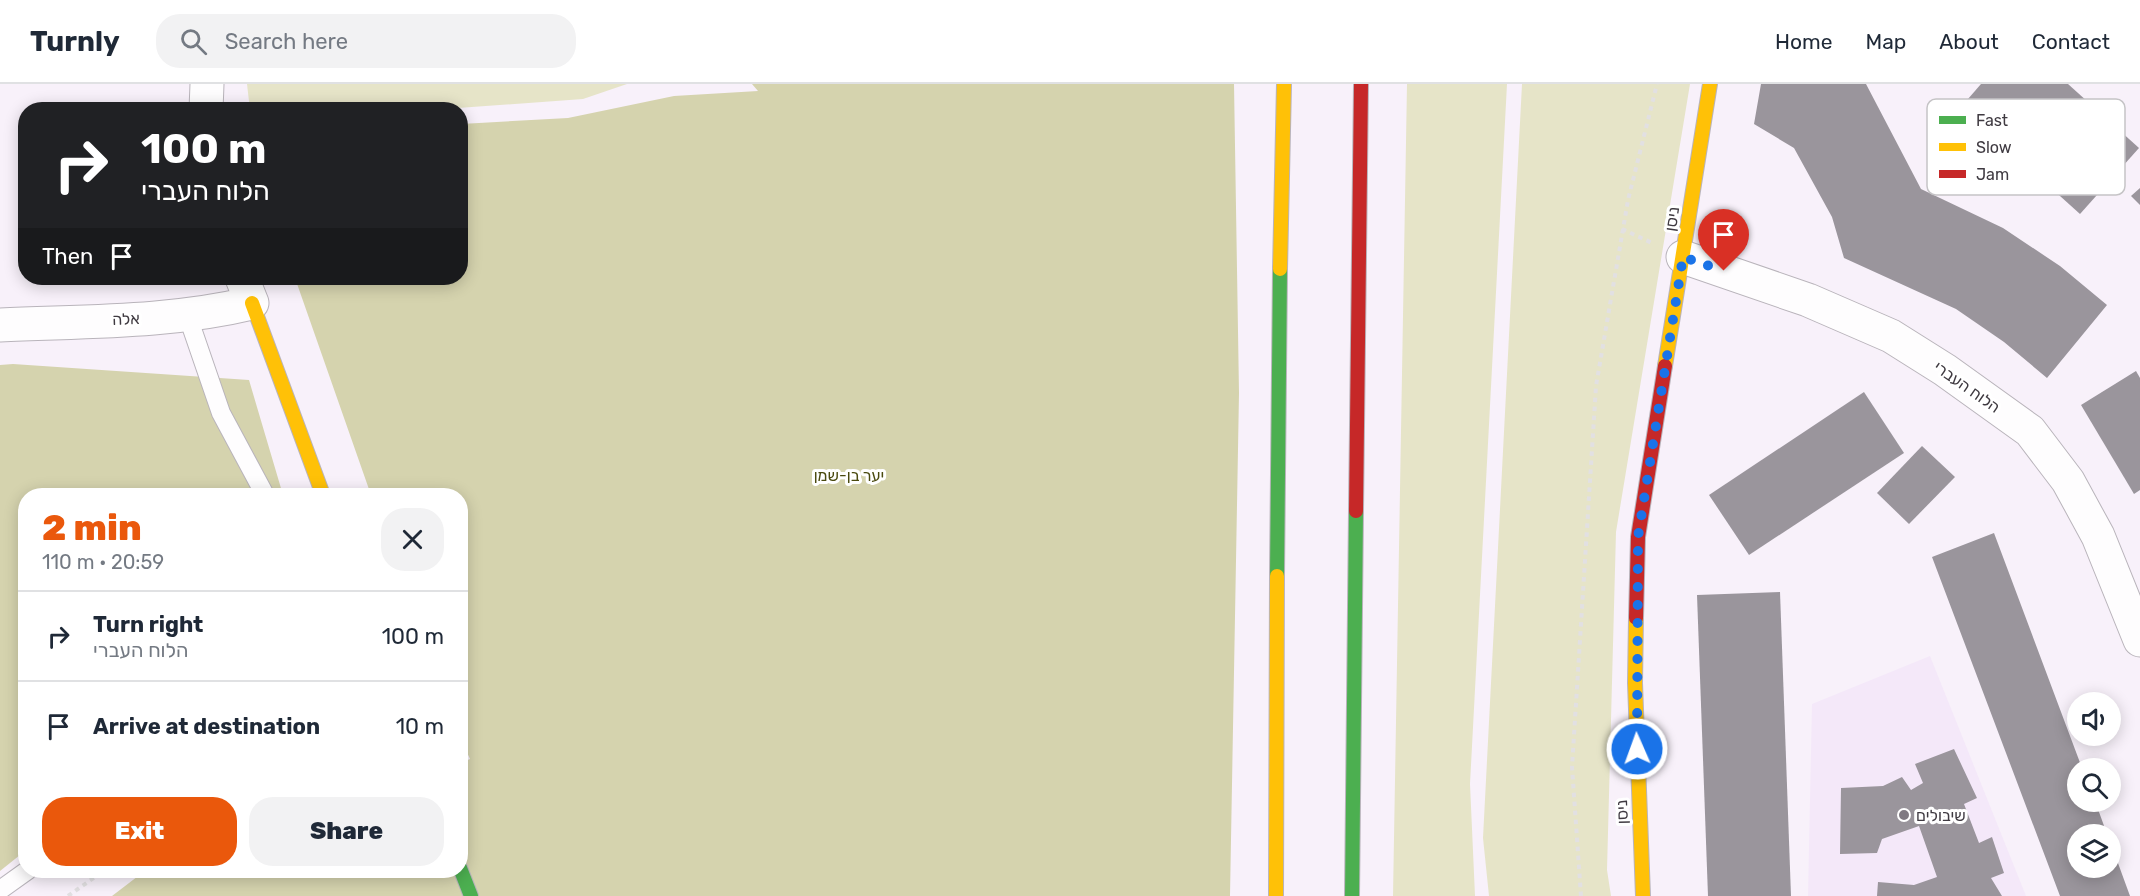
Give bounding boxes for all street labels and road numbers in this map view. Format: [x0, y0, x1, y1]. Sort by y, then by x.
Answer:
street label: ניסן [1661, 205, 1683, 233]
street label: אלה [112, 309, 140, 329]
street label: הלוח העברי [1930, 357, 2004, 417]
street label: ניסן [1612, 799, 1632, 825]

